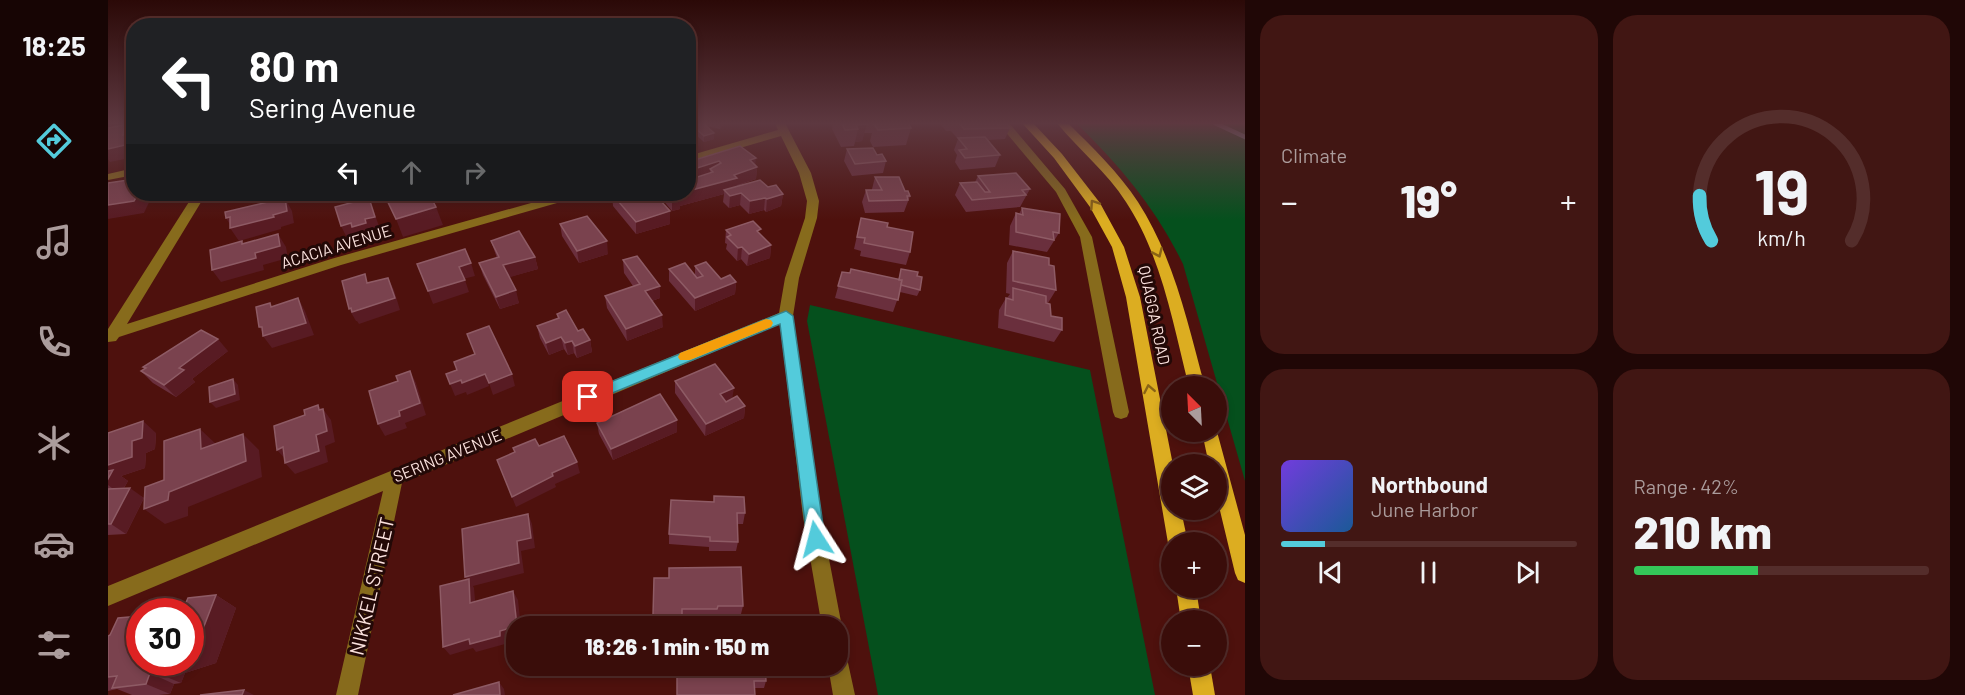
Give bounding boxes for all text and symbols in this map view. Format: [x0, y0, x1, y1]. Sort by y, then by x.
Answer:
text: 18:25 [22, 29, 86, 61]
text: 80 m [249, 40, 339, 90]
icon: left [150, 42, 228, 120]
text: Sering Avenue [249, 91, 416, 123]
icon: directions [33, 120, 75, 162]
text: Climate [1281, 143, 1347, 167]
text: 19 [1754, 153, 1809, 227]
icon: left [332, 156, 365, 189]
icon: ahead [395, 156, 428, 189]
icon: right [458, 156, 491, 189]
text: 19° [1400, 173, 1457, 227]
text: − [1281, 181, 1298, 221]
text: + [1560, 181, 1577, 221]
one-way arrow [1090, 200, 1101, 211]
street label: ACACIA AVENUE [279, 220, 393, 272]
icon: music [33, 221, 75, 263]
text: km/h [1757, 226, 1806, 251]
one-way arrow [1151, 247, 1163, 258]
street label: QUAGGA ROAD [1135, 264, 1175, 366]
icon: phone [33, 321, 75, 363]
pin [562, 371, 613, 422]
north arrow [1161, 376, 1227, 442]
map controls [1161, 376, 1227, 676]
icon: arrive [571, 380, 604, 413]
one-way arrow [1143, 384, 1156, 394]
icon: climate [33, 422, 75, 464]
street label: SERING AVENUE [390, 425, 504, 485]
button: layers [1161, 454, 1227, 520]
text: Northbound [1371, 471, 1488, 497]
text: Range · 42% [1634, 474, 1739, 498]
text: June Harbor [1371, 497, 1478, 521]
text: 210 km [1634, 504, 1772, 558]
position arrow [784, 507, 848, 571]
street label: NIKKEL STREET [343, 515, 399, 657]
icon: car [33, 523, 75, 565]
button: + [1161, 532, 1227, 598]
icon: previous [1314, 556, 1347, 589]
icon: pause [1412, 556, 1445, 589]
icon: next [1511, 556, 1544, 589]
speed limit sign: 30 [126, 598, 204, 676]
button: − [1161, 610, 1227, 676]
icon: filters [33, 624, 75, 666]
text: 18:26 · 1 min · 150 m [585, 633, 769, 659]

